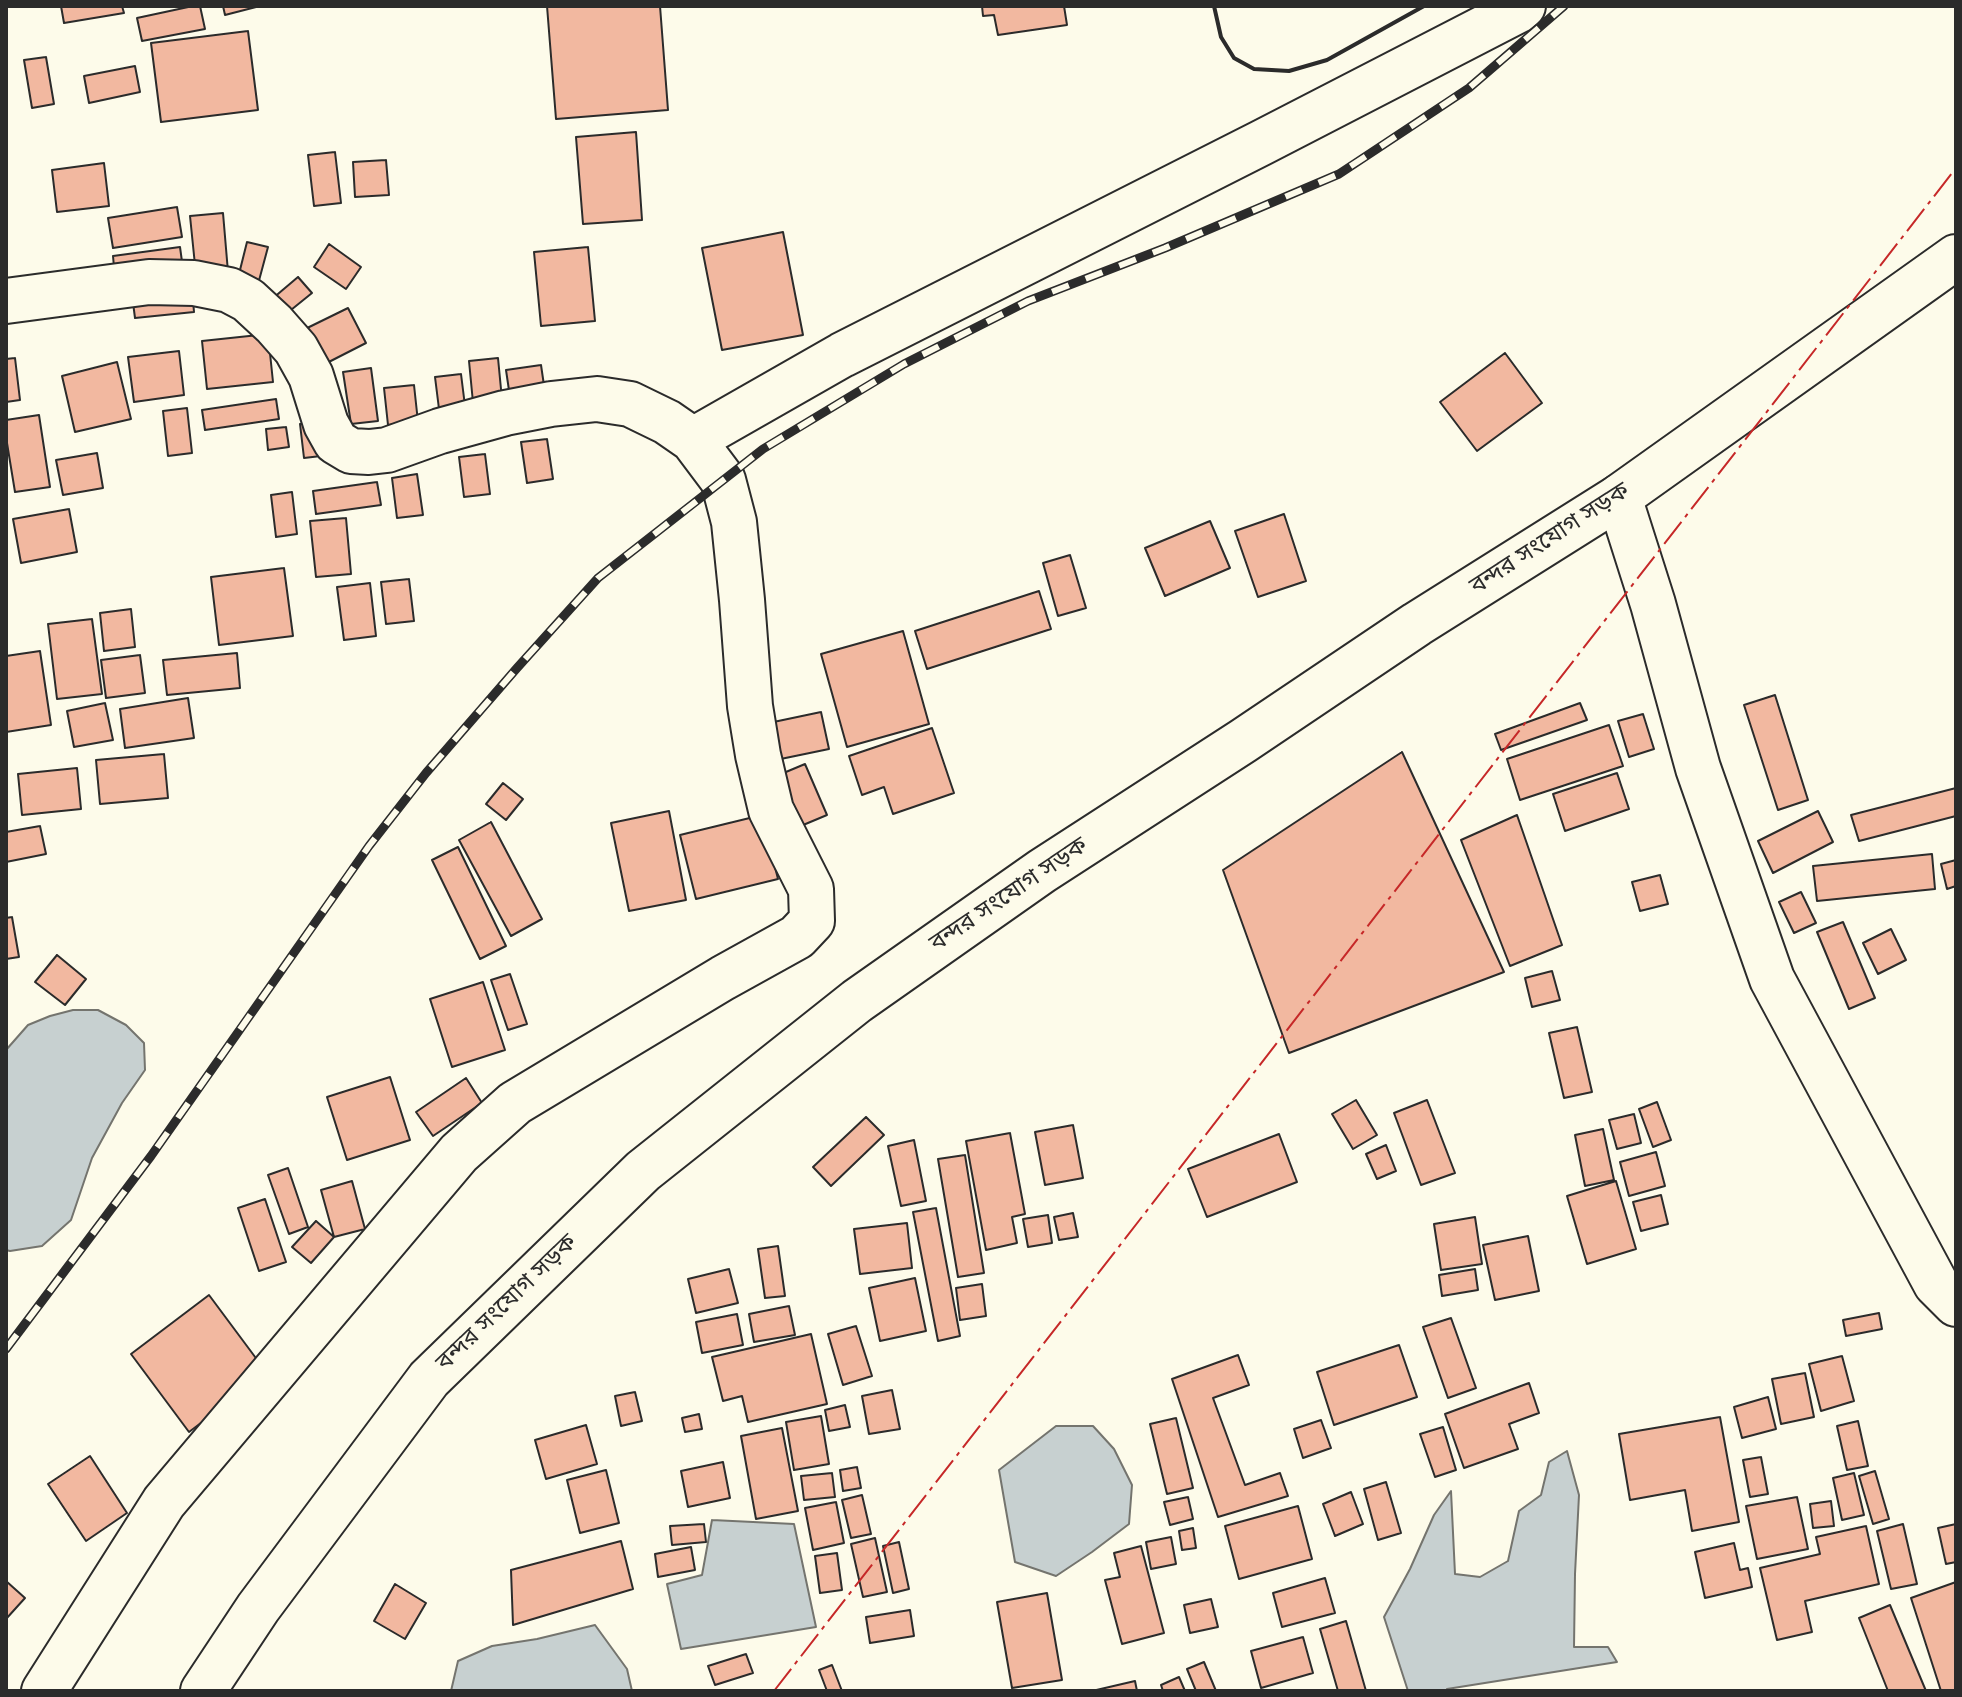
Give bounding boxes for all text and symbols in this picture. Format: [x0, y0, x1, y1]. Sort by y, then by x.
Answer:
street label: বন্দর সংযোগ সড়ক [1465, 477, 1635, 601]
street label: বন্দর সংযোগ সড়ক [925, 832, 1093, 958]
street label: বন্দর সংযোগ সড়ক [431, 1229, 583, 1377]

